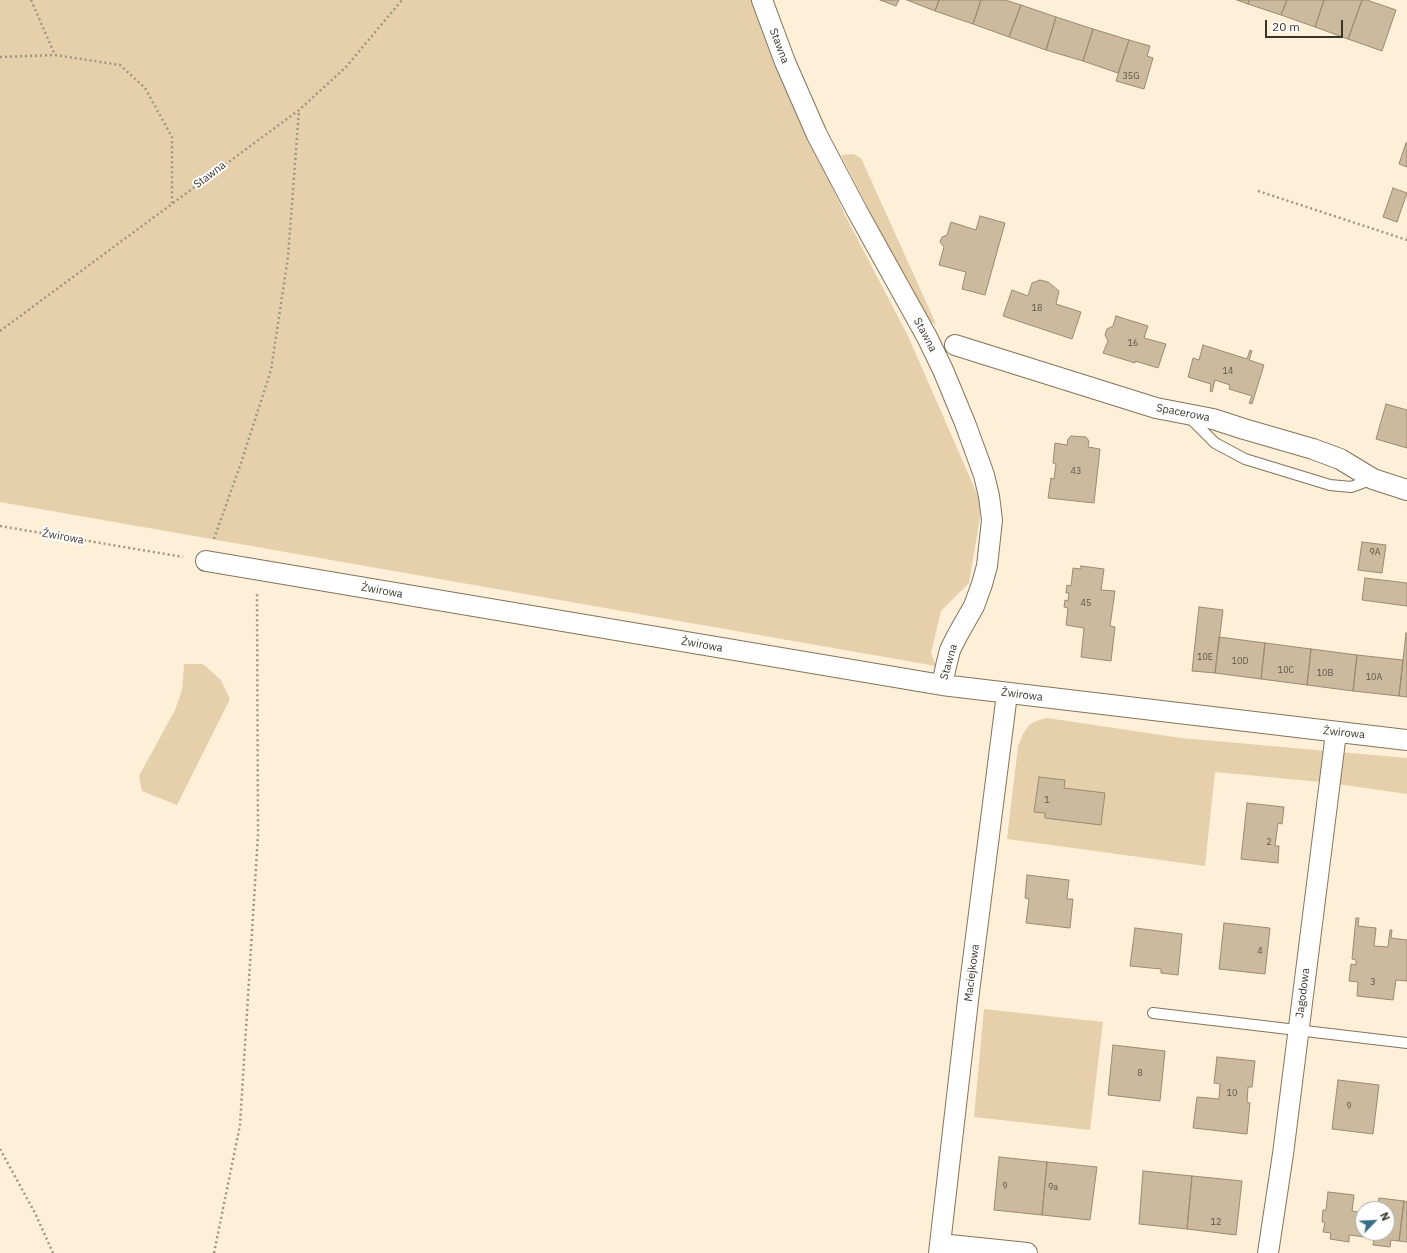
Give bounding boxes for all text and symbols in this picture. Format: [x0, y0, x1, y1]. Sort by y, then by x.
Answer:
scale bar [1267, 12, 1345, 38]
text: 20 m [1272, 19, 1300, 34]
street label: Stawna [766, 27, 792, 65]
house number: 35G [1122, 71, 1140, 81]
street label: Stawna [191, 159, 229, 191]
house number: 18 [1032, 303, 1042, 313]
street label: Stawna [911, 316, 939, 354]
house number: 16 [1128, 338, 1138, 348]
house number: 14 [1223, 366, 1233, 376]
street label: Spacerowa [1155, 401, 1211, 425]
house number: 43 [1071, 466, 1081, 476]
street label: Żwirowa [41, 527, 85, 547]
house number: 9A [1369, 547, 1381, 557]
street label: Żwirowa [360, 581, 404, 601]
house number: 45 [1081, 598, 1091, 608]
street label: Żwirowa [680, 635, 724, 655]
street label: Stawna [938, 643, 960, 681]
house number: 10E [1197, 652, 1213, 662]
house number: 10D [1232, 656, 1248, 666]
house number: 10C [1278, 665, 1294, 675]
house number: 10B [1317, 668, 1333, 678]
house number: 10A [1366, 672, 1382, 682]
street label: Żwirowa [1000, 686, 1044, 704]
street label: Żwirowa [1322, 724, 1366, 742]
house number: 1 [1044, 795, 1050, 805]
house number: 2 [1266, 837, 1272, 847]
street label: Maciejkowa [962, 944, 982, 1002]
house number: 4 [1257, 946, 1263, 956]
street label: Jagodowa [1293, 967, 1313, 1019]
house number: 3 [1370, 977, 1376, 987]
house number: 8 [1137, 1068, 1143, 1078]
house number: 10 [1227, 1088, 1237, 1098]
house number: 9 [1346, 1101, 1352, 1111]
house number: 9 [1002, 1181, 1008, 1191]
house number: 9a [1048, 1182, 1058, 1192]
north arrow [1355, 1201, 1395, 1241]
text: N [1377, 1210, 1393, 1223]
house number: 12 [1211, 1217, 1221, 1227]

